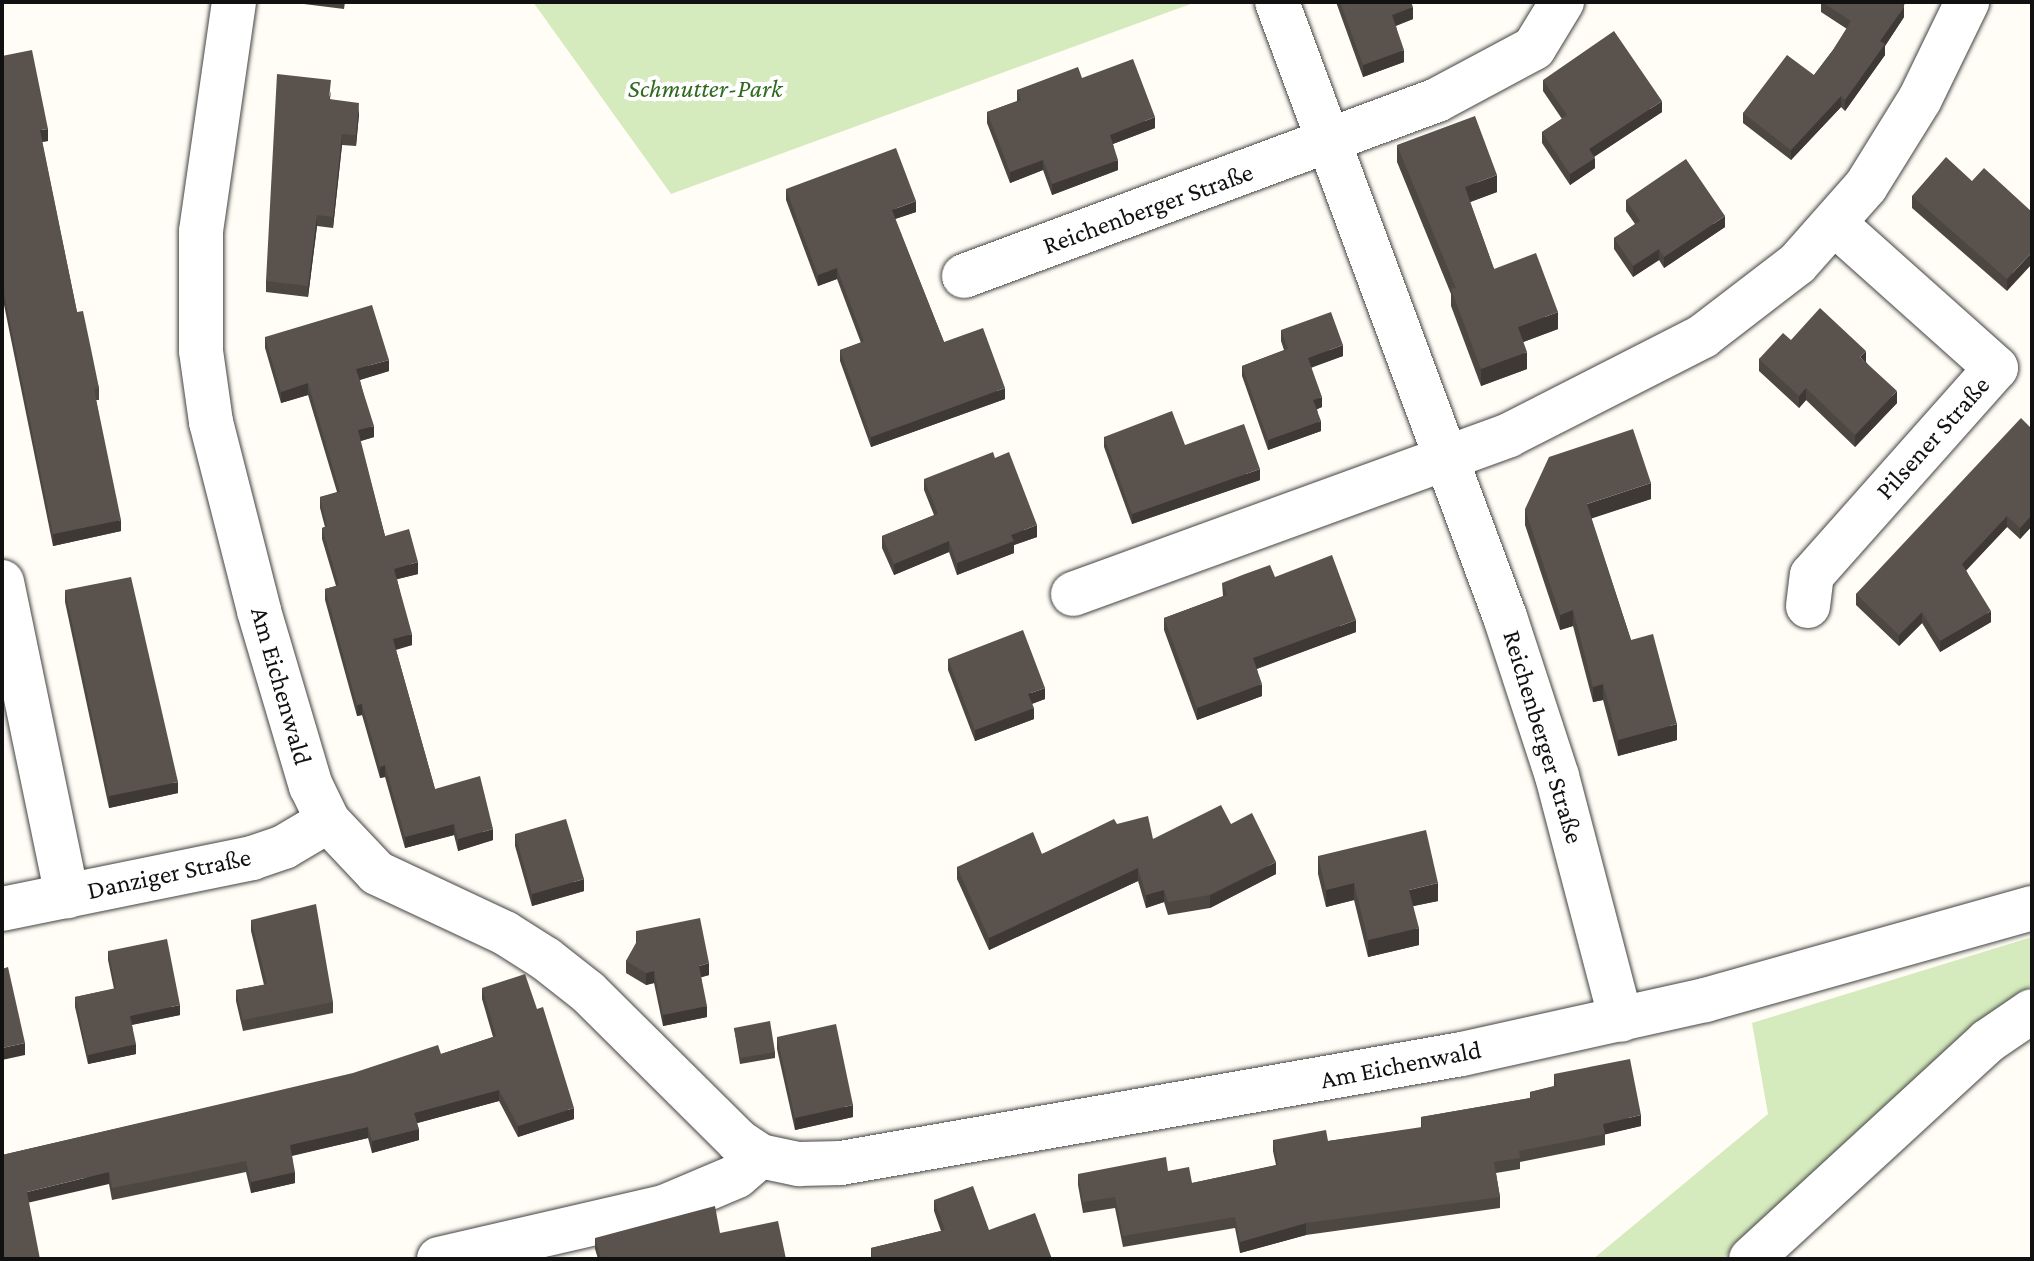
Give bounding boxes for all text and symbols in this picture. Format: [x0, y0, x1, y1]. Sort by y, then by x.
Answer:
park label: Schmutter-Park [628, 73, 782, 105]
street label: Reichenberger Straße [1039, 156, 1257, 262]
street label: Pilsener Straße [1869, 370, 1997, 506]
street label: Am Eichenwald [244, 603, 318, 769]
street label: Reichenberger Straße [1496, 627, 1590, 847]
street label: Danziger Straße [84, 841, 254, 907]
street label: Am Eichenwald [1318, 1034, 1484, 1096]

